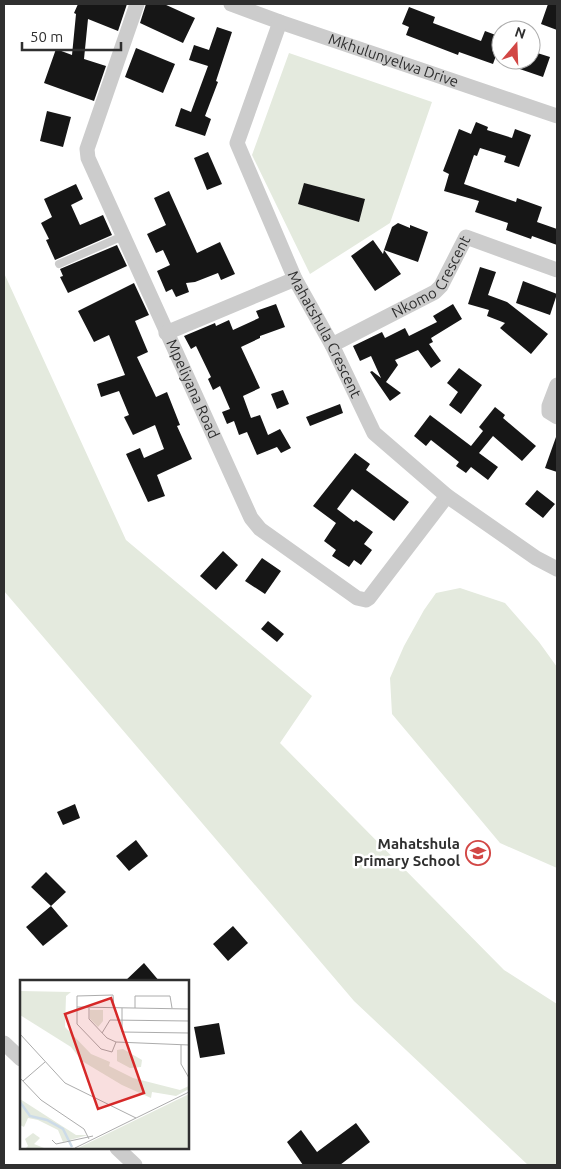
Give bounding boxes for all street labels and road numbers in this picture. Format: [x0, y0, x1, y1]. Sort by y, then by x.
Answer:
street label: Mkhulunyelwa Drive [326, 30, 461, 90]
street label: Nkomo Crescent [389, 233, 473, 321]
street label: Mahatshula Crescent [285, 268, 365, 401]
street label: Mpeliyana Road [163, 337, 223, 441]

